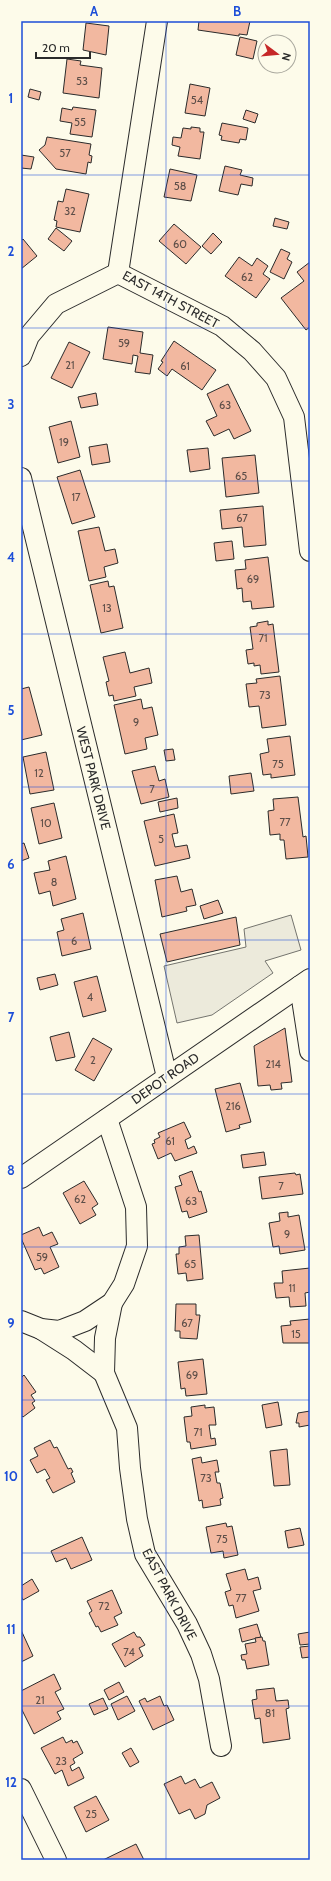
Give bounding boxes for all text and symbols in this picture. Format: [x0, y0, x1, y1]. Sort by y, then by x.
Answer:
text: A [90, 3, 99, 19]
text: B [233, 3, 241, 19]
scale bar [36, 34, 90, 60]
north arrow [257, 34, 297, 74]
text: 20 m [42, 40, 70, 55]
text: N [279, 51, 294, 62]
house number: 53 [76, 74, 88, 88]
text: 1 [9, 90, 13, 106]
house number: 54 [191, 93, 204, 107]
house number: 55 [74, 115, 86, 129]
house number: 57 [59, 146, 71, 160]
house number: 58 [174, 179, 186, 193]
house number: 32 [64, 204, 76, 218]
house number: 60 [173, 237, 187, 251]
text: 2 [8, 243, 15, 259]
street label: EAST 14TH STREET [120, 267, 222, 331]
house number: 62 [241, 270, 253, 284]
house number: 59 [118, 336, 130, 350]
house number: 21 [65, 358, 75, 372]
house number: 61 [180, 359, 190, 373]
text: 3 [7, 396, 15, 412]
house number: 63 [219, 398, 231, 412]
house number: 19 [59, 435, 69, 449]
house number: 65 [235, 469, 247, 483]
house number: 17 [71, 490, 81, 504]
house number: 67 [236, 511, 248, 525]
text: 4 [7, 549, 15, 565]
house number: 69 [247, 572, 259, 586]
house number: 13 [102, 601, 112, 615]
house number: 71 [258, 631, 268, 645]
house number: 73 [259, 688, 271, 702]
text: 5 [8, 702, 15, 718]
house number: 9 [133, 715, 139, 729]
street label: WEST PARK DRIVE [73, 725, 115, 831]
house number: 75 [272, 757, 284, 771]
house number: 12 [34, 766, 44, 780]
house number: 7 [149, 782, 155, 796]
house number: 77 [279, 815, 291, 829]
house number: 10 [40, 816, 52, 830]
house number: 5 [158, 832, 164, 846]
text: 6 [7, 856, 15, 872]
house number: 8 [51, 875, 57, 889]
house number: 6 [71, 934, 77, 948]
house number: 4 [87, 990, 94, 1004]
text: 7 [8, 1009, 15, 1025]
street label: DEPOT ROAD [128, 1049, 202, 1107]
house number: 2 [90, 1053, 96, 1067]
house number: 214 [265, 1057, 281, 1071]
house number: 216 [225, 1099, 241, 1113]
house number: 61 [165, 1134, 175, 1148]
text: 8 [7, 1162, 15, 1178]
house number: 7 [278, 1179, 284, 1193]
house number: 62 [74, 1192, 86, 1206]
house number: 63 [185, 1194, 197, 1208]
house number: 9 [284, 1227, 290, 1241]
house number: 59 [36, 1250, 48, 1264]
house number: 65 [184, 1257, 196, 1271]
house number: 11 [288, 1281, 296, 1295]
text: 9 [7, 1315, 15, 1331]
house number: 67 [181, 1316, 193, 1330]
house number: 15 [291, 1327, 301, 1341]
house number: 69 [186, 1368, 198, 1382]
house number: 71 [193, 1425, 203, 1439]
text: 10 [4, 1468, 18, 1484]
house number: 73 [200, 1471, 212, 1485]
house number: 75 [216, 1532, 228, 1546]
street label: EAST PARK DRIVE [139, 1545, 201, 1643]
house number: 77 [235, 1591, 247, 1605]
house number: 72 [98, 1599, 110, 1613]
text: 11 [6, 1621, 16, 1637]
house number: 74 [123, 1645, 135, 1659]
house number: 21 [35, 1693, 45, 1707]
house number: 81 [265, 1706, 275, 1720]
house number: 23 [55, 1754, 67, 1768]
text: 12 [5, 1774, 17, 1790]
house number: 25 [85, 1807, 97, 1821]

